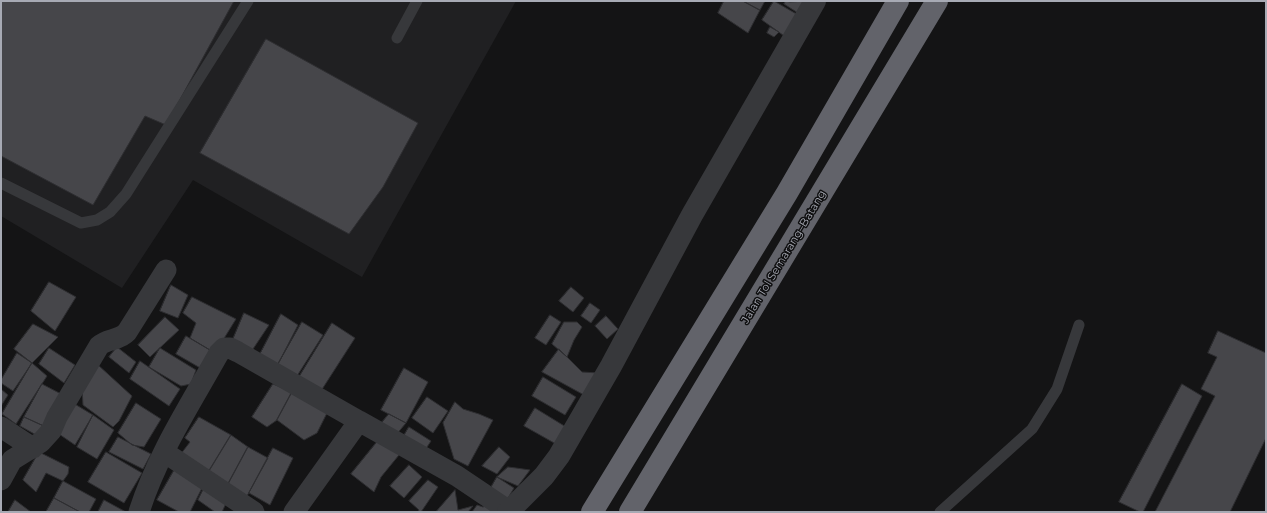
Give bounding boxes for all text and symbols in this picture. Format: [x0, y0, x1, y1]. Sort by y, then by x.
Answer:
street label: Jalan Tol Semarang–Batang [739, 188, 829, 326]

